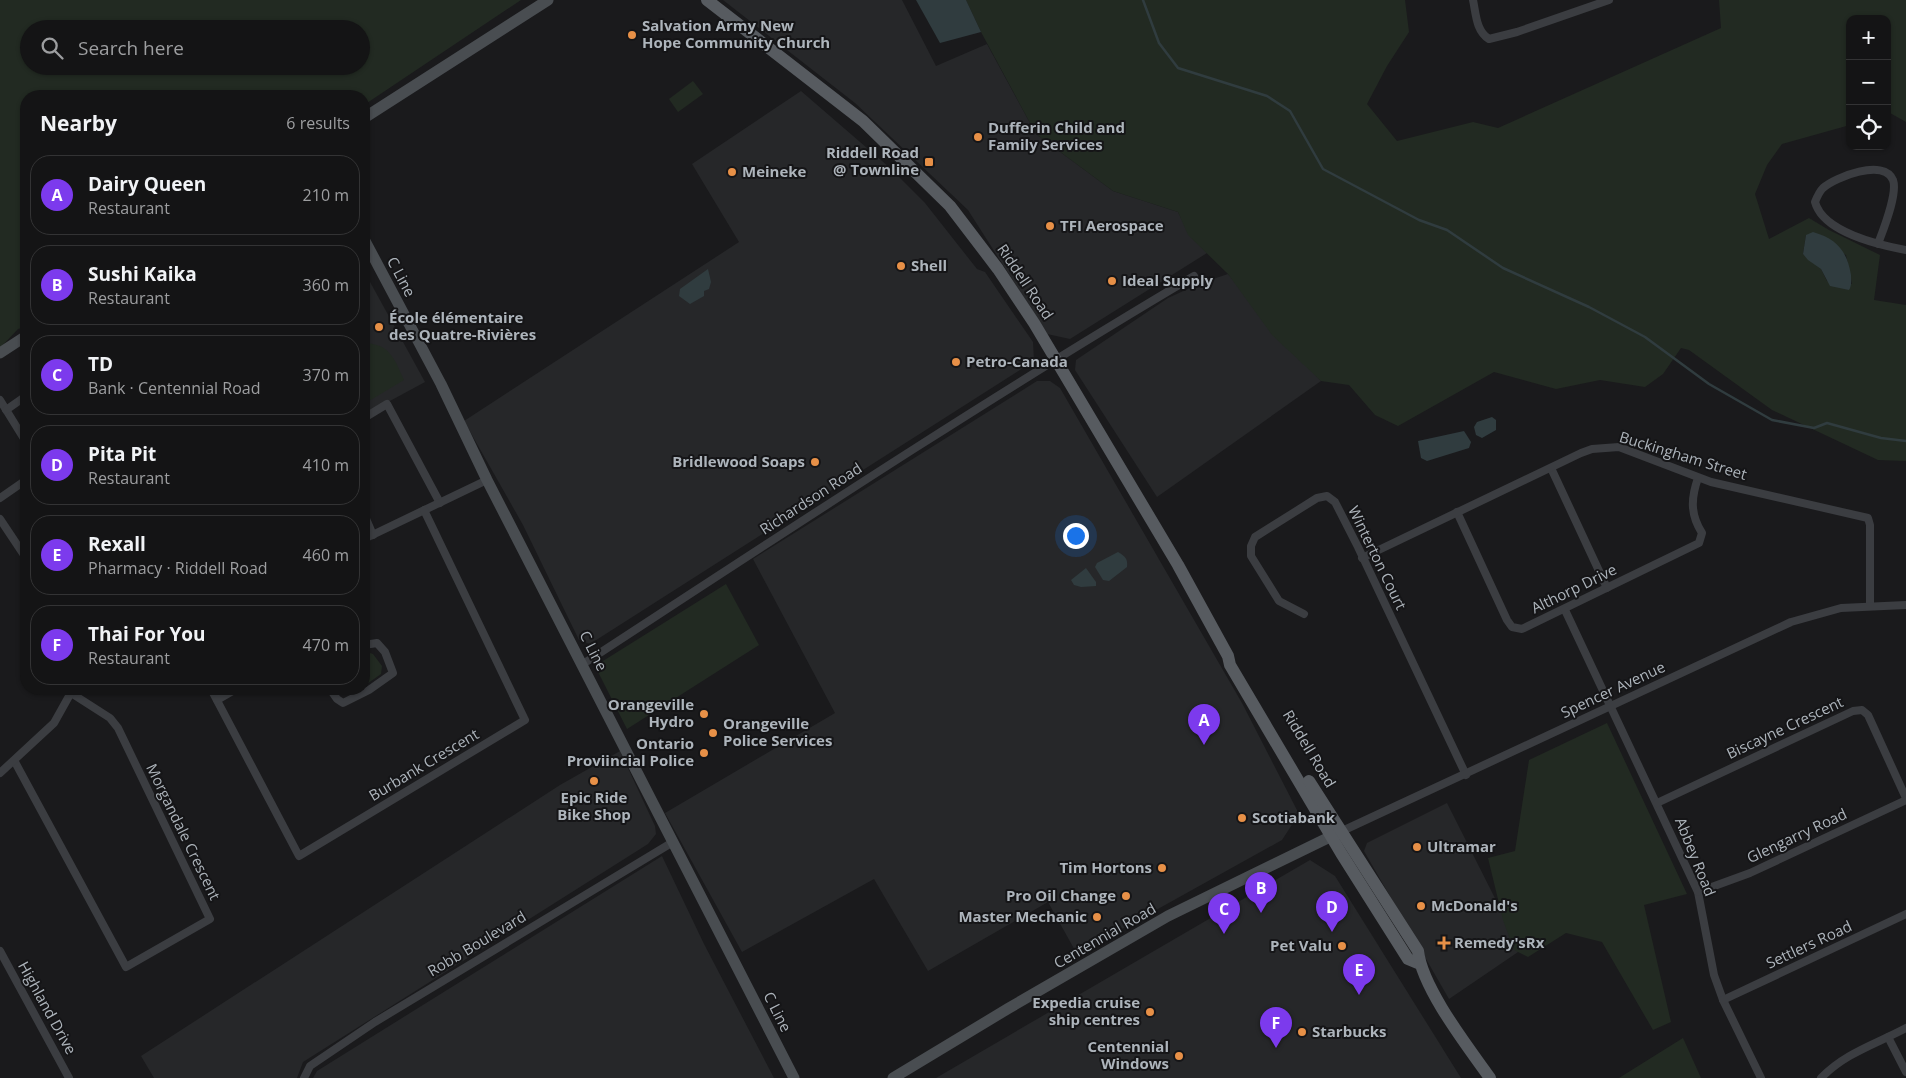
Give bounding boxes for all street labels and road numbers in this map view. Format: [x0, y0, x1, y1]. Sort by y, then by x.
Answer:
street label: Riddell Road [993, 240, 1058, 323]
street label: C Line [383, 253, 421, 300]
street label: Buckingham Street [1617, 426, 1749, 484]
street label: Richardson Road [755, 458, 865, 539]
street label: Winterton Court [1344, 502, 1412, 613]
street label: Althorp Drive [1527, 559, 1620, 617]
street label: C Line [575, 627, 612, 674]
street label: Spencer Avenue [1557, 656, 1668, 722]
street label: Biscayne Crescent [1723, 691, 1846, 763]
street label: Riddell Road [1279, 706, 1341, 791]
street label: Burbank Crescent [365, 723, 482, 805]
street label: Morgandale Crescent [142, 760, 226, 903]
street label: Glengarry Road [1743, 803, 1850, 867]
street label: Abbey Road [1671, 814, 1721, 899]
street label: Centennial Road [1050, 898, 1159, 973]
street label: Robb Boulevard [423, 906, 530, 981]
street label: Settlers Road [1762, 915, 1855, 973]
street label: Highland Drive [14, 957, 82, 1058]
street label: C Line [759, 988, 796, 1035]

